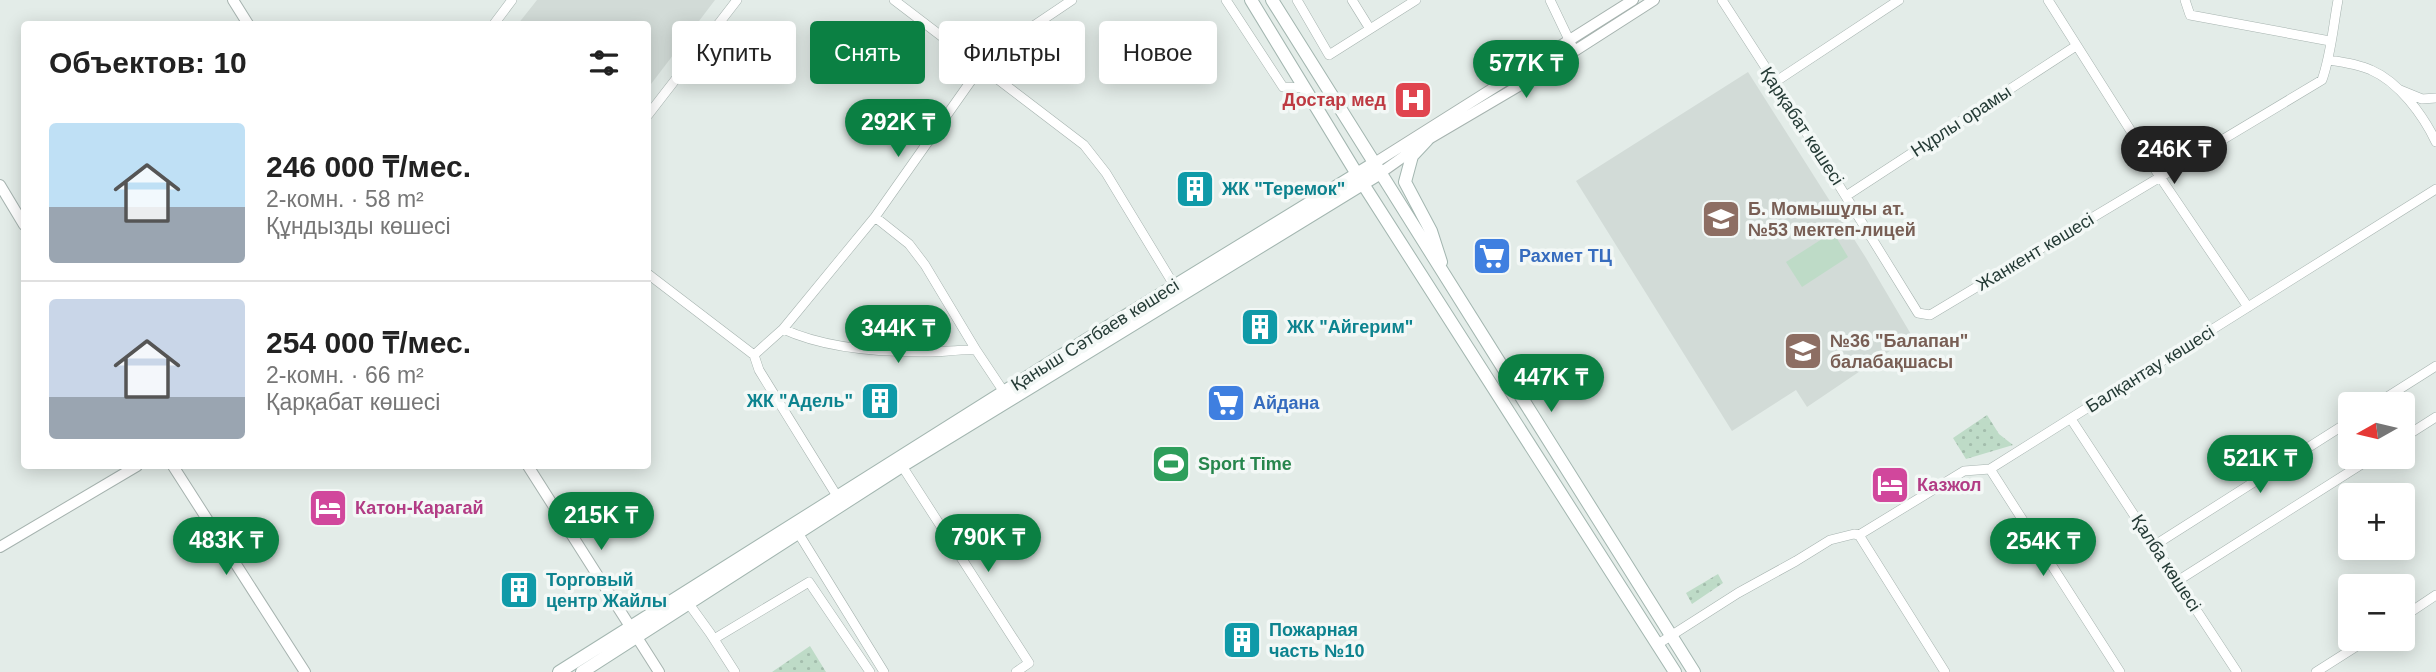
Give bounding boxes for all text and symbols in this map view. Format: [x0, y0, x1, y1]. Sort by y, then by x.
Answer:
chip: Купить [672, 21, 796, 84]
chip: Снять [810, 21, 925, 84]
chip: Фильтры [939, 21, 1085, 84]
chip: Новое [1099, 21, 1217, 84]
pin: 577K ₸ [1469, 41, 1583, 100]
icon: filters [585, 44, 623, 82]
text: Объектов: 10 [49, 46, 247, 79]
text: 577K ₸ [1489, 50, 1563, 76]
street label: Қарқабат көшесі [1756, 63, 1848, 189]
hospital icon: Достар мед [1392, 79, 1434, 121]
street label: Нұрлы орамы [1907, 81, 2015, 161]
place label: Достар мед [1283, 90, 1387, 110]
pin: 292K ₸ [841, 100, 955, 159]
text: 292K ₸ [861, 109, 935, 135]
pin: 246K ₸ [2117, 127, 2231, 186]
text: 246K ₸ [2137, 136, 2211, 162]
text: 246 000 ₸/мес. [266, 150, 471, 183]
icon: home [105, 151, 189, 235]
building icon: ЖК "Теремок" [1174, 168, 1216, 210]
place label: ЖК "Теремок" [1221, 179, 1345, 199]
text: 2-комн. · 58 m² [266, 186, 424, 212]
school or university icon: Б. Момышұлы ат. №53 мектеп-лицей [1700, 198, 1742, 240]
place label: Б. Момышұлы ат. №53 мектеп-лицей [1748, 199, 1916, 240]
street label: Жанкент көшесі [1973, 209, 2097, 295]
text: Құндызды көшесі [266, 213, 451, 239]
supermarket icon: Рахмет ТЦ [1471, 235, 1513, 277]
place label: Рахмет ТЦ [1519, 246, 1613, 266]
street label: Қаныш Сәтбаев көшесі [1007, 275, 1183, 395]
pin: 344K ₸ [841, 306, 955, 365]
building icon: ЖК "Айгерим" [1239, 306, 1281, 348]
text: 344K ₸ [861, 315, 935, 341]
place label: ЖК "Айгерим" [1286, 317, 1413, 337]
street label: Балқантау көшесі [2082, 321, 2218, 417]
text: 254 000 ₸/мес. [266, 326, 471, 359]
icon: home [105, 327, 189, 411]
school or university icon: №36 "Балапан" балабақшасы [1782, 330, 1824, 372]
place label: №36 "Балапан" балабақшасы [1830, 331, 1968, 372]
pin: 447K ₸ [1494, 354, 1608, 414]
text: 2-комн. · 66 m² [266, 362, 424, 388]
text: 447K ₸ [1514, 364, 1588, 390]
building icon: ЖК "Адель" [859, 380, 901, 422]
supermarket icon: Айдана [1205, 382, 1247, 424]
text: Қарқабат көшесі [266, 389, 440, 415]
place label: ЖК "Адель" [746, 391, 853, 411]
north arrow [2338, 392, 2415, 469]
map controls [2338, 392, 2415, 651]
place label: Айдана [1253, 393, 1320, 413]
pin: 521K ₸ [2203, 435, 2317, 495]
sports icon: Sport Time [1150, 443, 1192, 485]
text: 521K ₸ [2223, 445, 2297, 471]
place label: Sport Time [1198, 454, 1292, 474]
hotel icon: Казжол [1869, 464, 1911, 506]
place label: Казжол [1917, 475, 1981, 495]
button: + [2338, 483, 2415, 560]
hotel icon: Катон-Карагай [307, 487, 349, 529]
pin: 215K ₸ [544, 492, 658, 552]
place label: Катон-Карагай [355, 498, 483, 518]
text: 215K ₸ [564, 502, 638, 528]
street label: Қалба көшесі [2127, 511, 2205, 615]
pin: 790K ₸ [931, 514, 1045, 574]
pin: 483K ₸ [169, 518, 283, 577]
pin: 254K ₸ [1986, 518, 2100, 578]
text: 790K ₸ [951, 524, 1025, 550]
text: 483K ₸ [189, 527, 263, 553]
text: 254K ₸ [2006, 528, 2080, 554]
building icon: Торговый центр Жайлы [498, 569, 540, 611]
place label: Торговый центр Жайлы [546, 570, 667, 611]
button: − [2338, 574, 2415, 651]
building icon: Пожарная часть №10 [1221, 619, 1263, 661]
place label: Пожарная часть №10 [1269, 620, 1364, 661]

